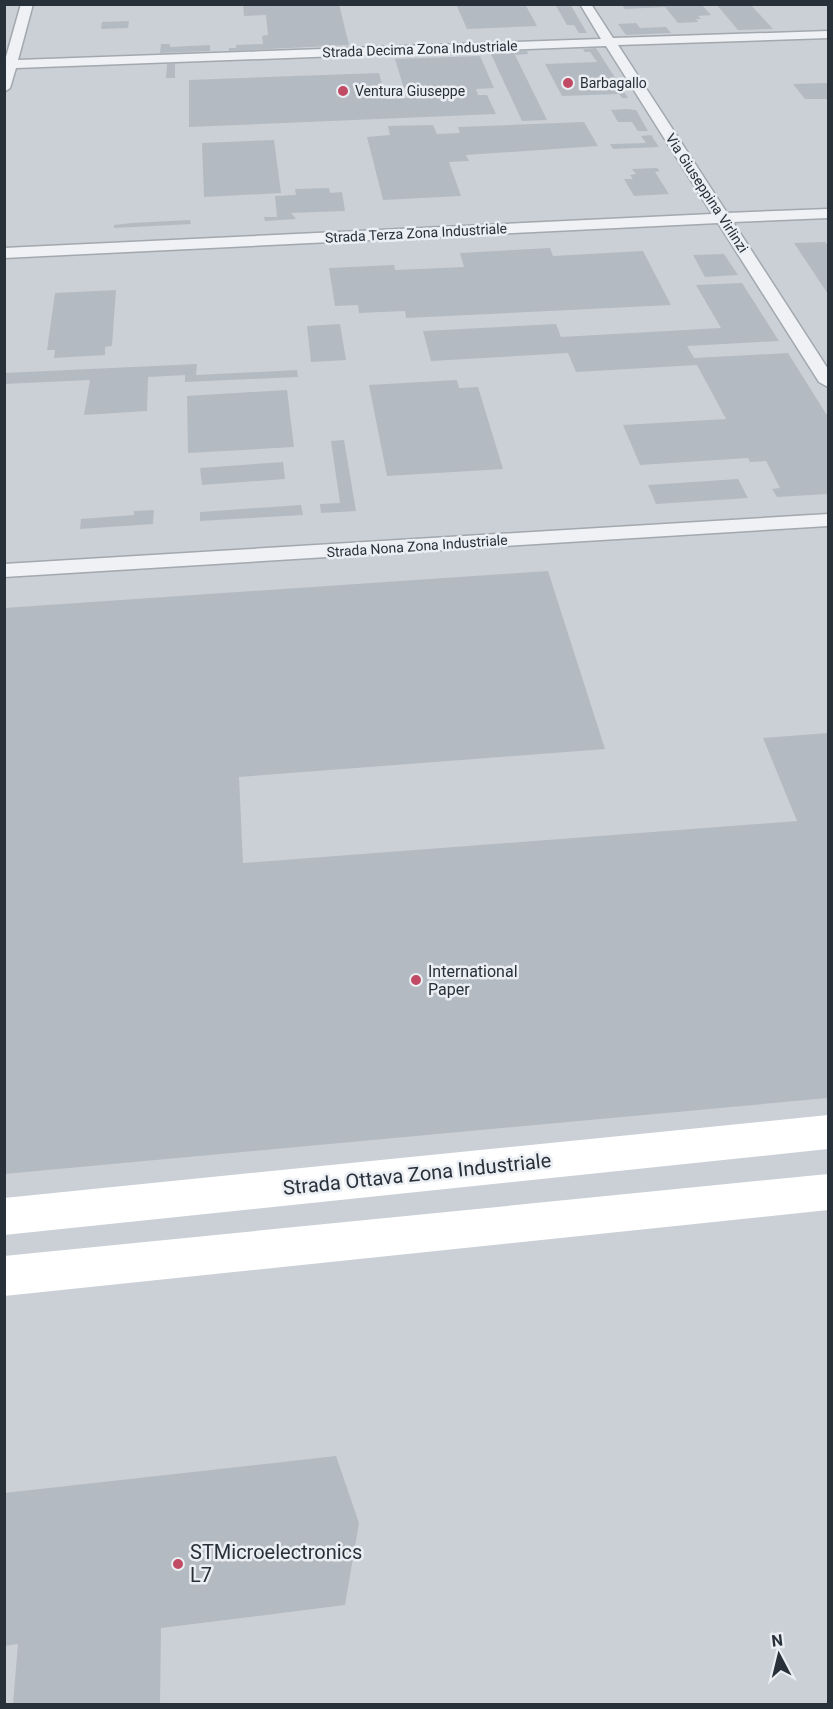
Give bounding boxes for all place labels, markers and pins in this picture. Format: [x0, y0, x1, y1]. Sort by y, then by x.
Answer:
place label: Barbagallo [580, 75, 647, 91]
marker: Barbagallo [561, 76, 575, 90]
place label: Ventura Giuseppe [355, 83, 465, 99]
marker: Ventura Giuseppe [336, 84, 350, 98]
place label: International Paper [428, 962, 518, 999]
marker: International Paper [409, 973, 423, 987]
place label: STMicroelectronics L7 [190, 1540, 362, 1587]
marker: STMicroelectronics L7 [171, 1557, 185, 1571]

